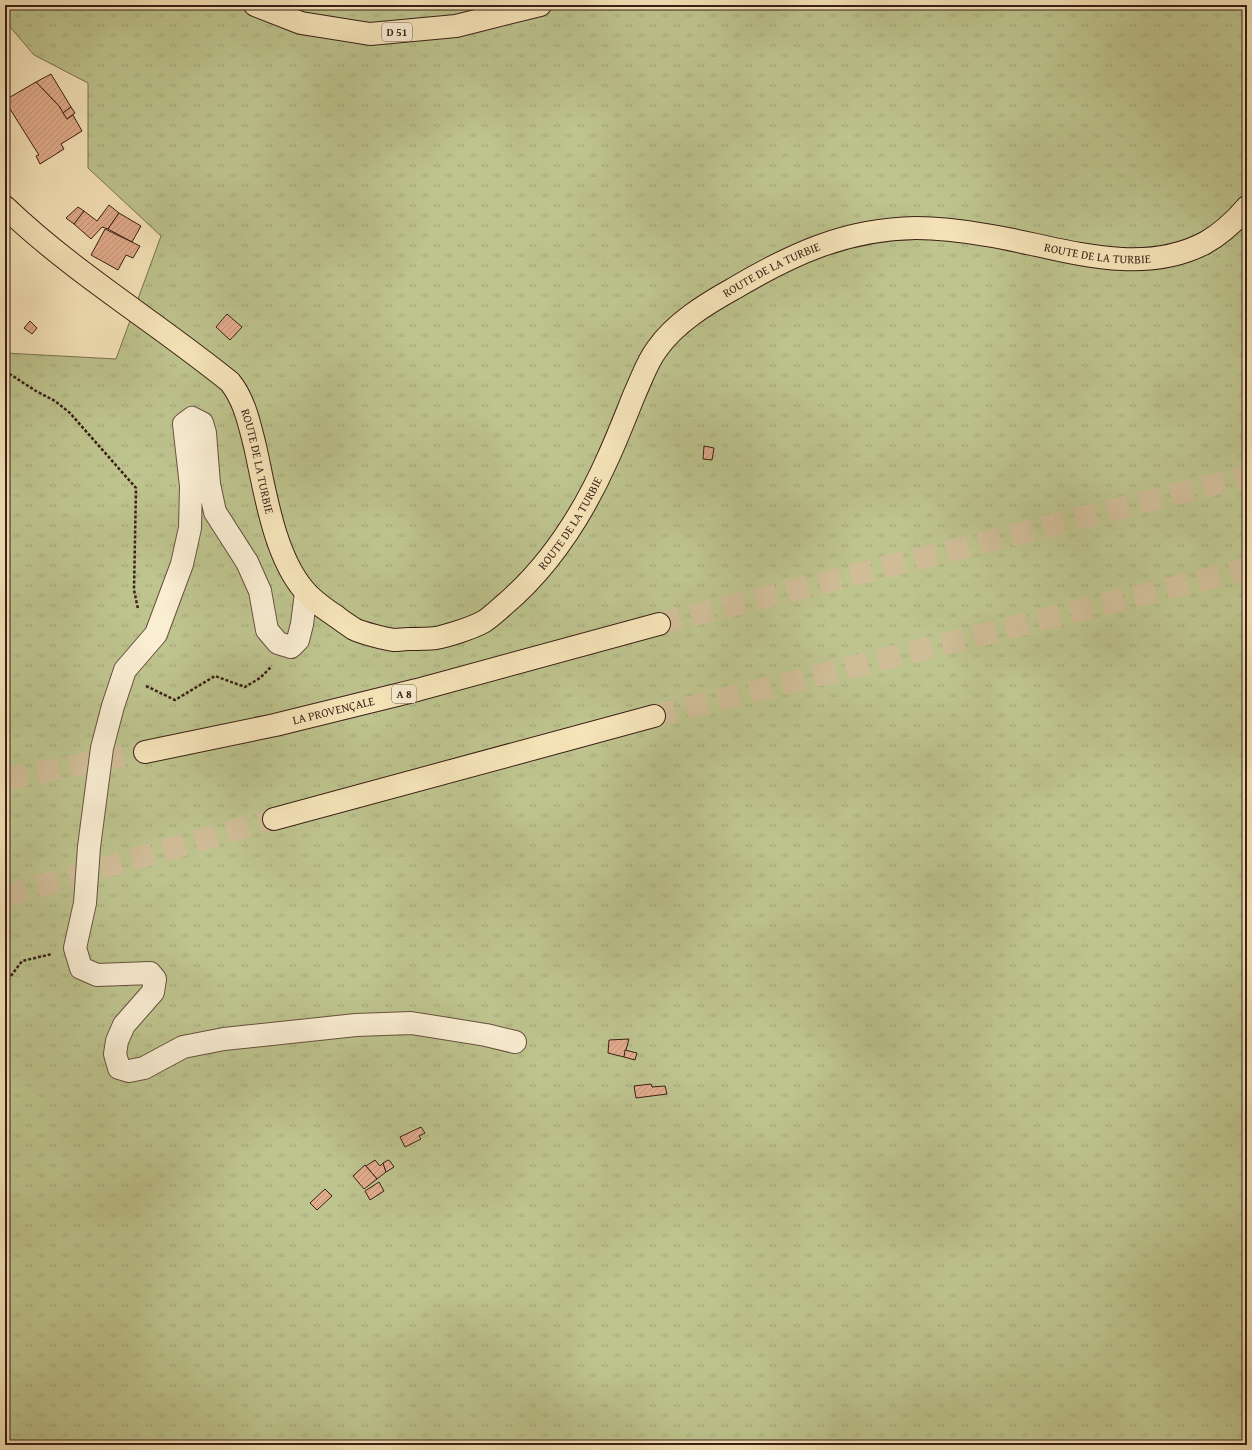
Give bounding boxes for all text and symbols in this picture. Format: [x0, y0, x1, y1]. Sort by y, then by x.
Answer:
road number: D 51 [382, 23, 412, 41]
street label: ROUTE DE LA TURBIE [719, 238, 822, 301]
street label: ROUTE DE LA TURBIE [1043, 238, 1151, 267]
street label: ROUTE DE LA TURBIE [237, 406, 279, 516]
street label: ROUTE DE LA TURBIE [534, 474, 606, 573]
road number: A 8 [392, 685, 416, 703]
street label: LA PROVENÇALE [291, 692, 376, 728]

